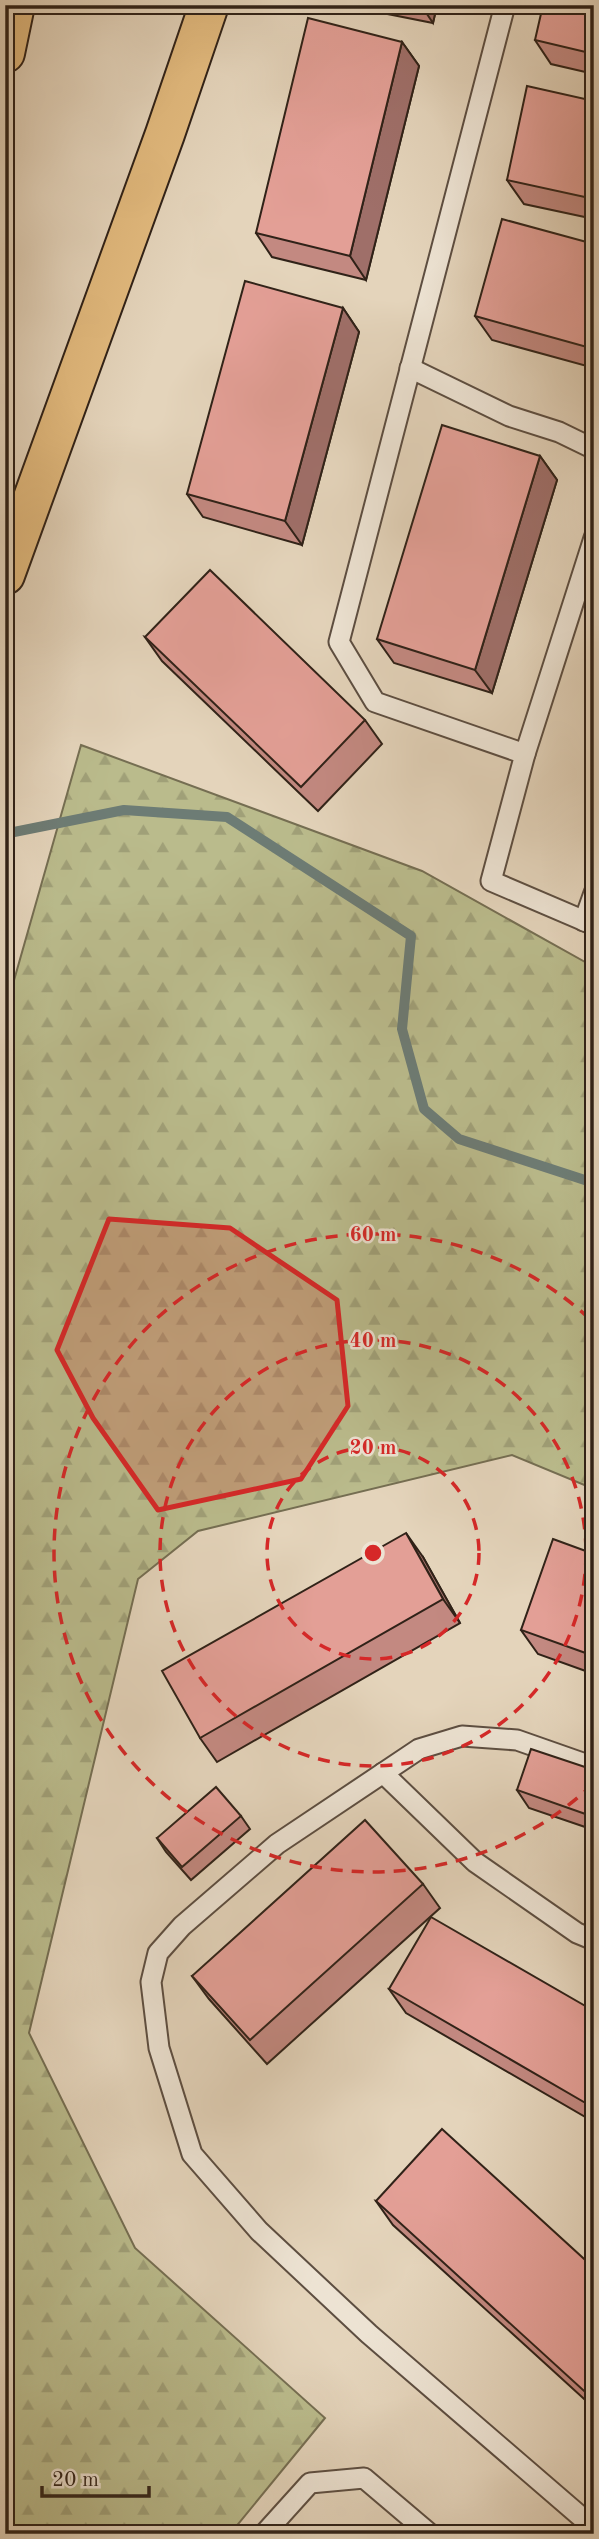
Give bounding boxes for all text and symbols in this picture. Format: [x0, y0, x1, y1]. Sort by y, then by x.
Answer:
text: 60 m [349, 1225, 397, 1246]
text: 40 m [349, 1331, 397, 1352]
text: 20 m [349, 1438, 397, 1459]
centre of rings [361, 1541, 385, 1565]
scale bar [42, 2455, 149, 2499]
text: 20 m [52, 2470, 99, 2491]

